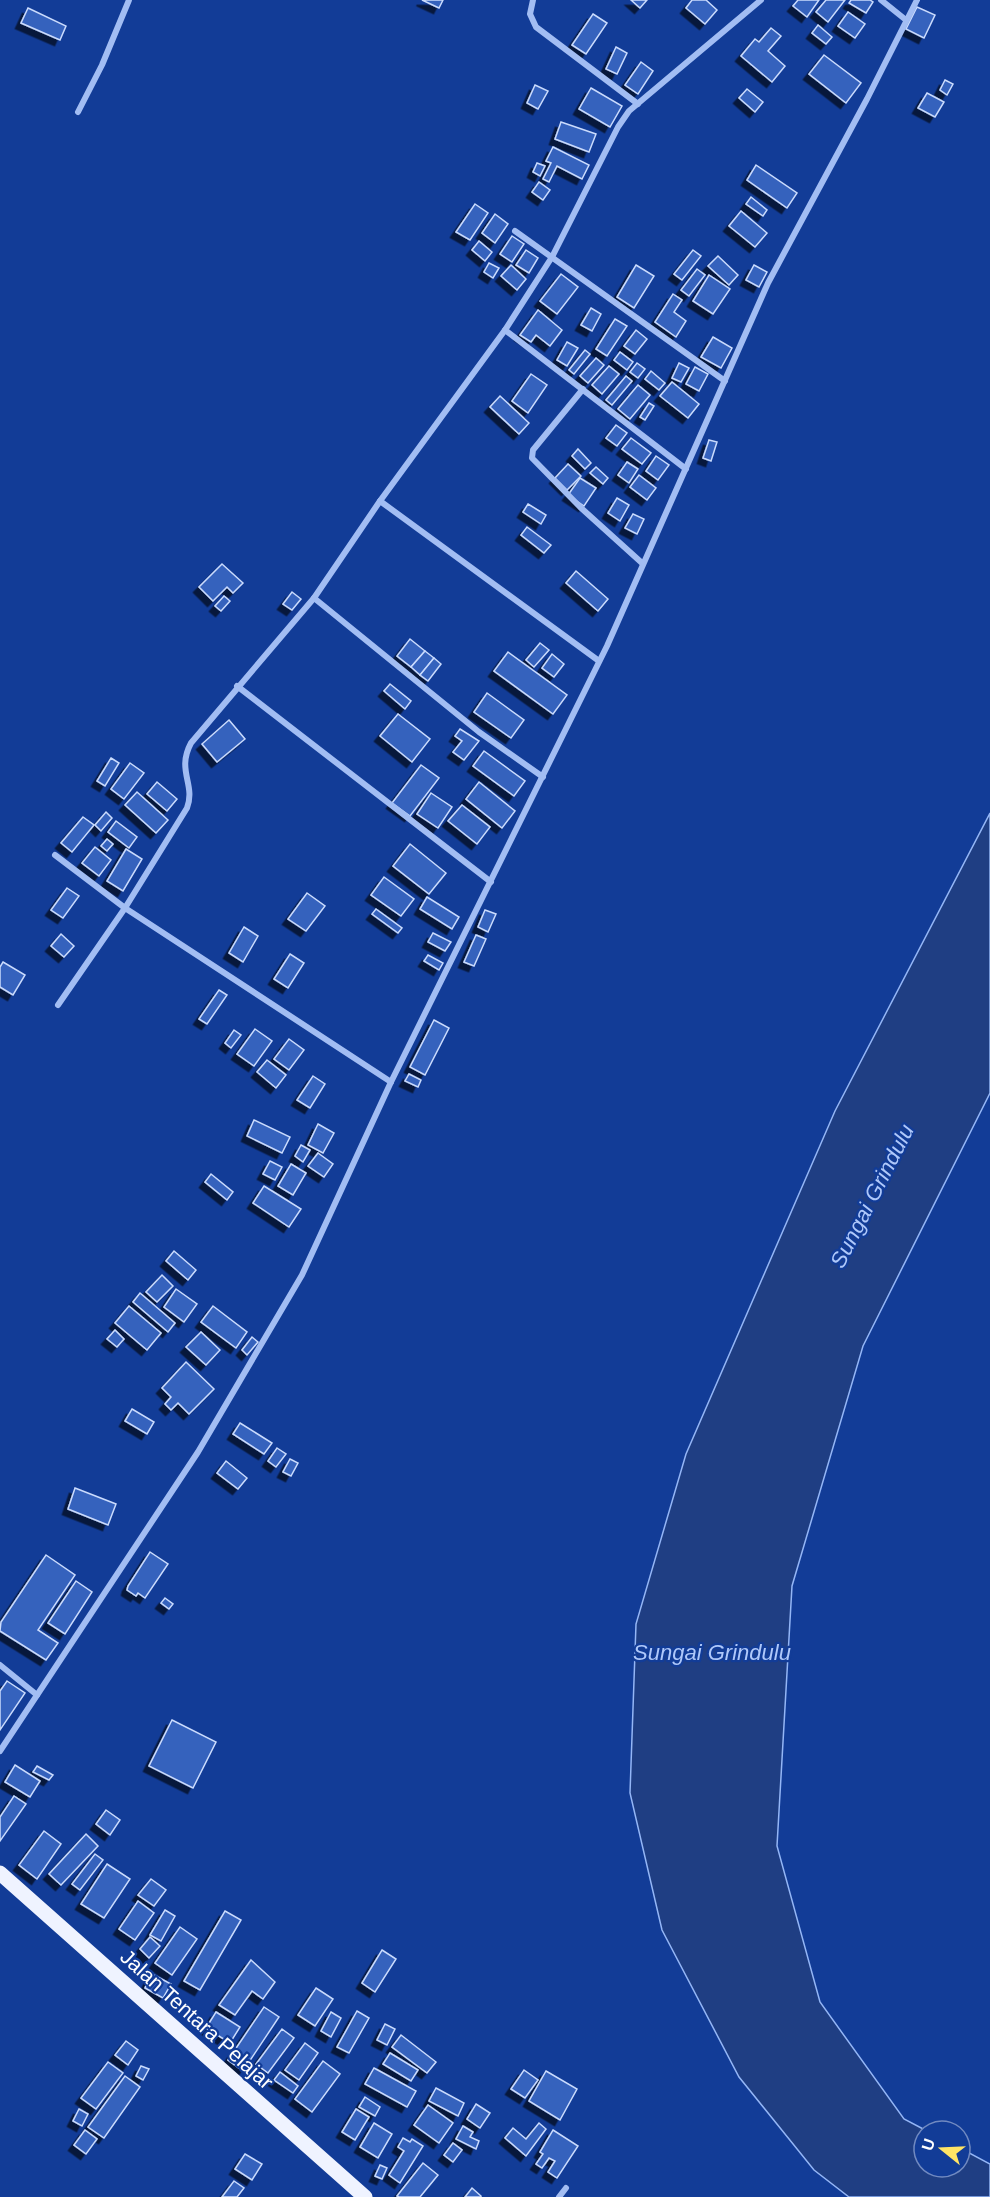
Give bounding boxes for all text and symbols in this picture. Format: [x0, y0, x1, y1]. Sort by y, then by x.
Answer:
water label: Sungai Grindulu [825, 1120, 919, 1272]
water label: Sungai Grindulu [633, 1640, 791, 1665]
street label: Jalan Tentara Pelajar [116, 1945, 278, 2093]
north arrow [912, 2119, 972, 2179]
text: U [918, 2136, 938, 2153]

